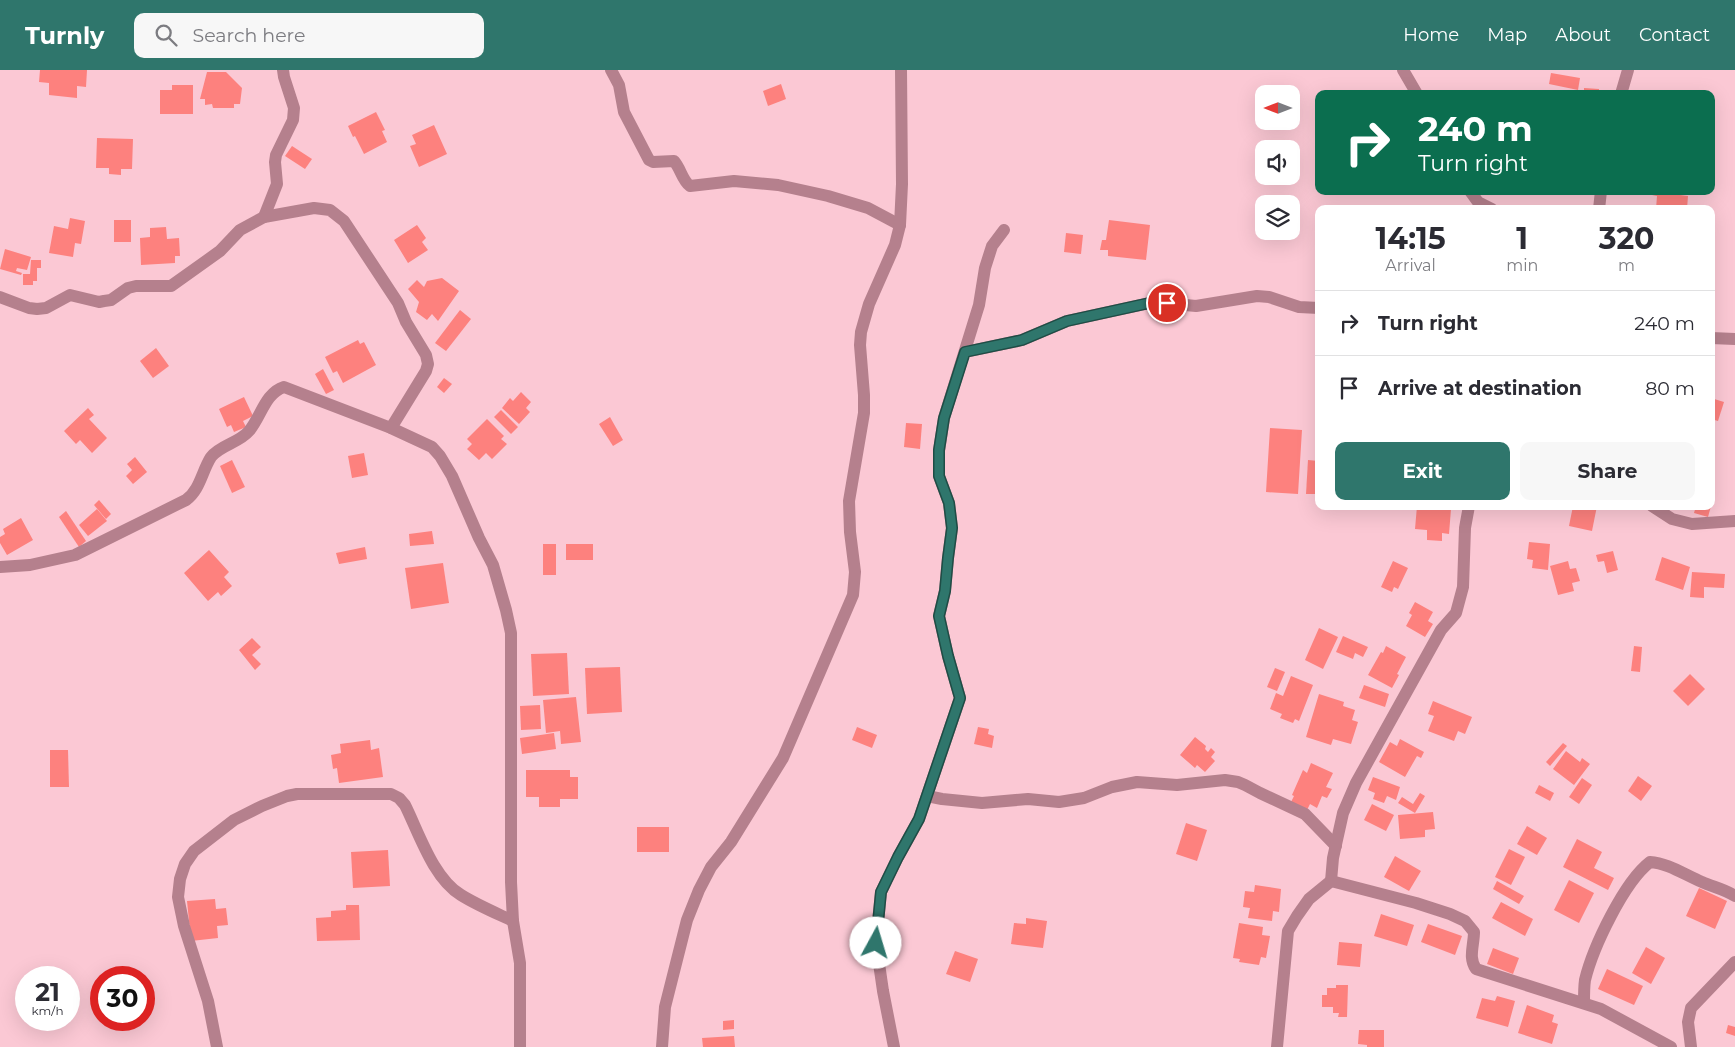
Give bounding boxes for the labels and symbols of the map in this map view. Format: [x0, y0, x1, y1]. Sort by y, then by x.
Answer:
north arrow [1255, 85, 1300, 130]
pin [1146, 282, 1188, 324]
position arrow [849, 916, 901, 968]
speed limit sign: 30 [90, 966, 155, 1031]

